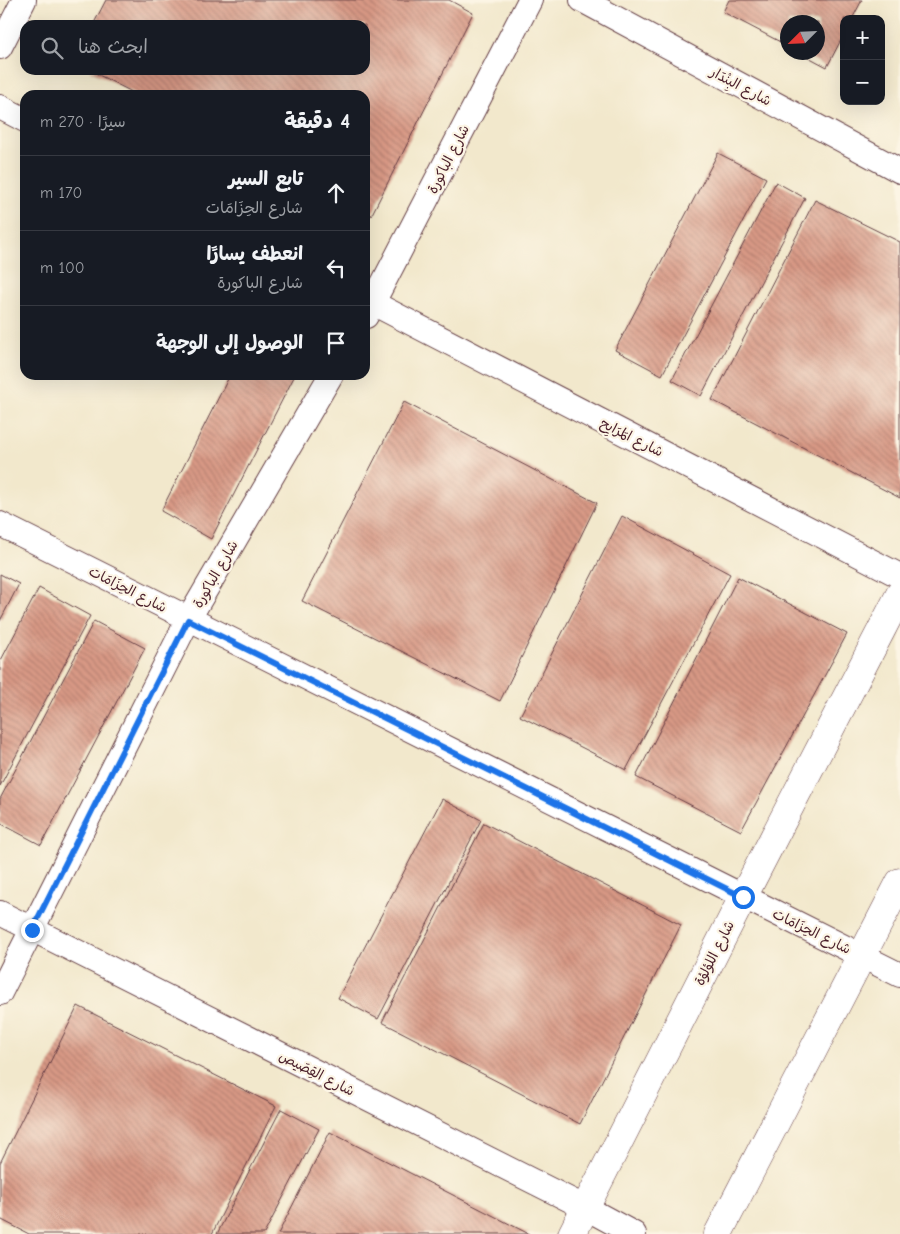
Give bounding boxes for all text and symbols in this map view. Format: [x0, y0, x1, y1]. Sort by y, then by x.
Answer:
north arrow [780, 15, 825, 60]
map controls [840, 15, 885, 105]
button: + [840, 15, 885, 60]
search box [20, 20, 370, 75]
icon: search [38, 34, 66, 62]
text: ابحث هنا [78, 36, 148, 58]
button: − [840, 60, 885, 105]
street label: شارع البِنْدَار [705, 63, 774, 112]
text: 4 دقيقة [284, 109, 350, 133]
text: سيرًا · 270 m [40, 113, 126, 131]
street label: شارع الباكورة [424, 122, 474, 197]
text: تابع السير [229, 168, 303, 190]
icon: ahead [322, 179, 350, 207]
text: 170 m [40, 184, 82, 202]
text: شارع الحِزَامَات [206, 199, 303, 217]
text: انعطف يسارًا [206, 243, 303, 265]
icon: left [322, 254, 350, 282]
text: 100 m [40, 259, 84, 277]
text: شارع الباكورة [217, 274, 303, 292]
icon: arrive [322, 329, 350, 357]
text: الوصول إلى الوجهة [156, 332, 303, 354]
street label: شارع المَرَايِح [596, 414, 666, 463]
street label: شارع الباكورة [189, 537, 242, 612]
street label: شارع الحِزَامَات [86, 563, 170, 617]
route start [732, 886, 755, 909]
street label: شارع الحِزَامَات [769, 905, 854, 959]
street label: شارع اللؤلؤة [691, 918, 739, 989]
route end [21, 919, 44, 942]
street label: شارع القِصَيص [276, 1047, 357, 1101]

